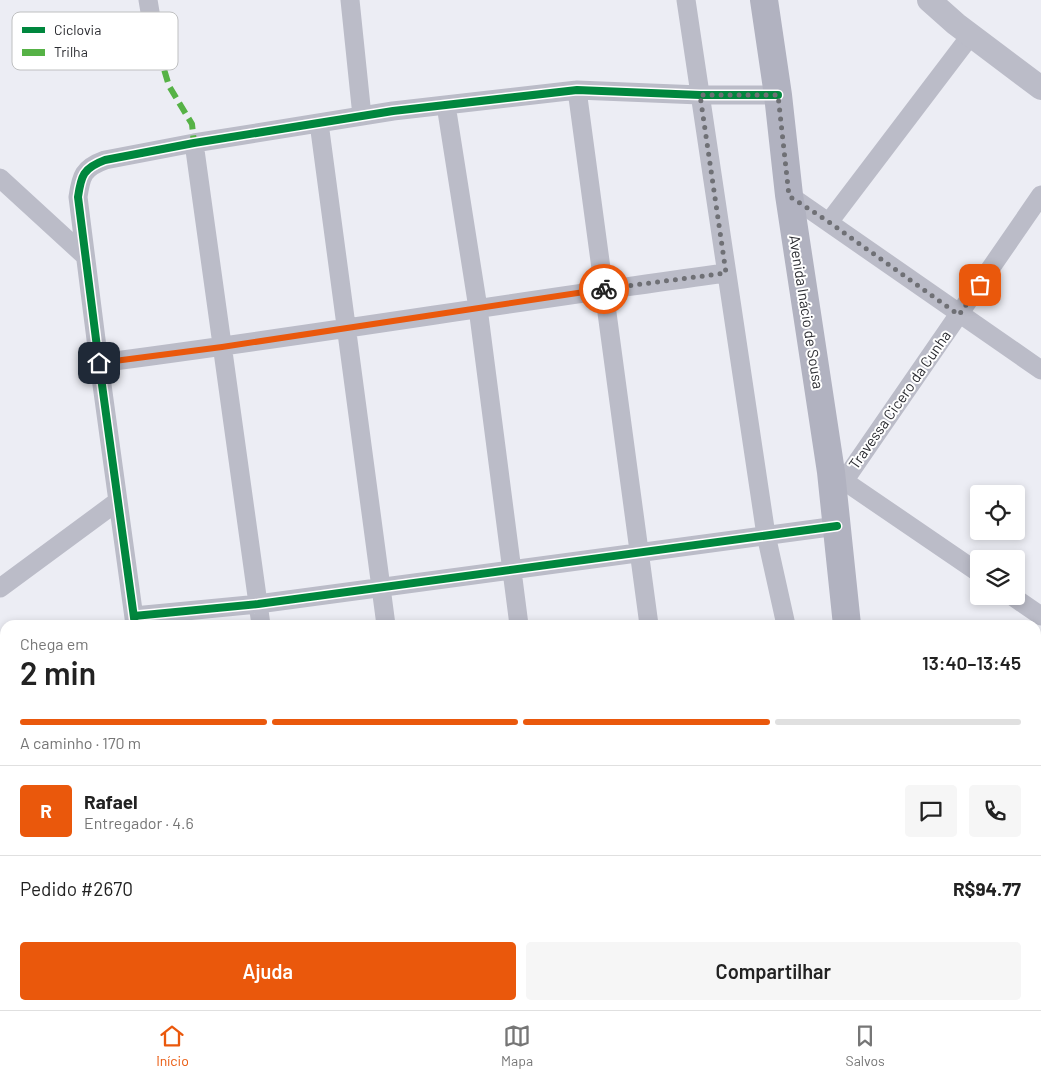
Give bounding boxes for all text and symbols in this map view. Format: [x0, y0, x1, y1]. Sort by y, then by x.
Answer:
legend [12, 12, 178, 70]
text: Ciclovia [54, 21, 101, 38]
text: Trilha [54, 43, 88, 60]
street label: Avenida Inácio de Sousa [786, 234, 828, 390]
courier [579, 264, 629, 314]
pin [959, 264, 1001, 306]
icon: bag [966, 271, 994, 299]
icon: bike [590, 275, 618, 303]
street label: Travessa Cicero da Cunha [844, 327, 954, 472]
pin [78, 342, 120, 384]
icon: home [85, 349, 113, 377]
map controls [970, 485, 1025, 605]
button: locate [970, 485, 1025, 540]
button: layers [970, 550, 1025, 605]
text: Chega em [20, 634, 88, 653]
text: 13:40–13:45 [922, 651, 1021, 674]
text: 2 min [20, 653, 96, 691]
text: A caminho · 170 m [20, 733, 141, 752]
button: chat [905, 785, 957, 837]
button: phone [969, 785, 1021, 837]
text: Rafael [84, 790, 138, 813]
text: R [40, 799, 52, 822]
text: Entregador · 4.6 [84, 813, 194, 832]
text: Pedido #2670 [20, 877, 133, 900]
text: R$94.77 [953, 877, 1021, 900]
button: Ajuda [20, 942, 516, 1000]
button: Compartilhar [526, 942, 1021, 1000]
tab: Início [156, 1022, 189, 1069]
tab: Mapa [501, 1022, 533, 1069]
tab: Salvos [845, 1022, 885, 1069]

